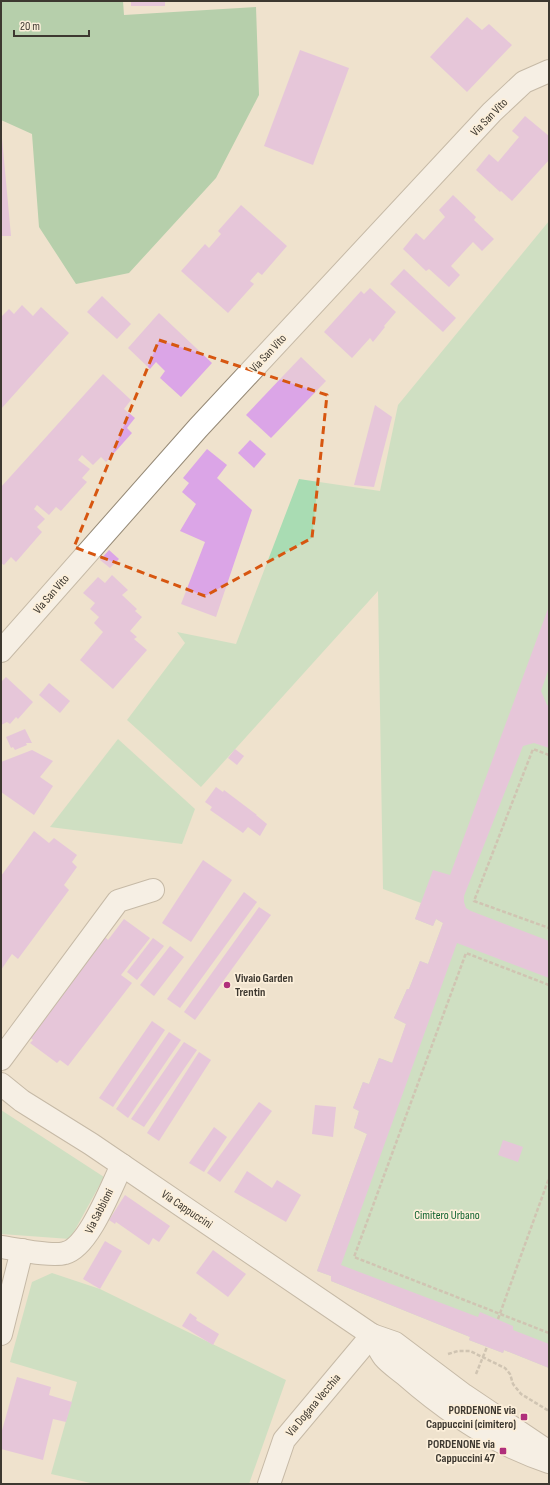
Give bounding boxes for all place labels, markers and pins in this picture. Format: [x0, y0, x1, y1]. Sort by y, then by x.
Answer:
place label: Vivaio Garden Trentin [235, 971, 293, 1000]
marker: Vivaio Garden Trentin [222, 980, 232, 990]
place label: PORDENONE via Cappuccini (cimitero) [426, 1403, 516, 1432]
marker: PORDENONE via Cappuccini (cimitero) [519, 1412, 529, 1422]
place label: PORDENONE via Cappuccini 47 [428, 1437, 496, 1466]
marker: PORDENONE via Cappuccini 47 [498, 1446, 508, 1456]

